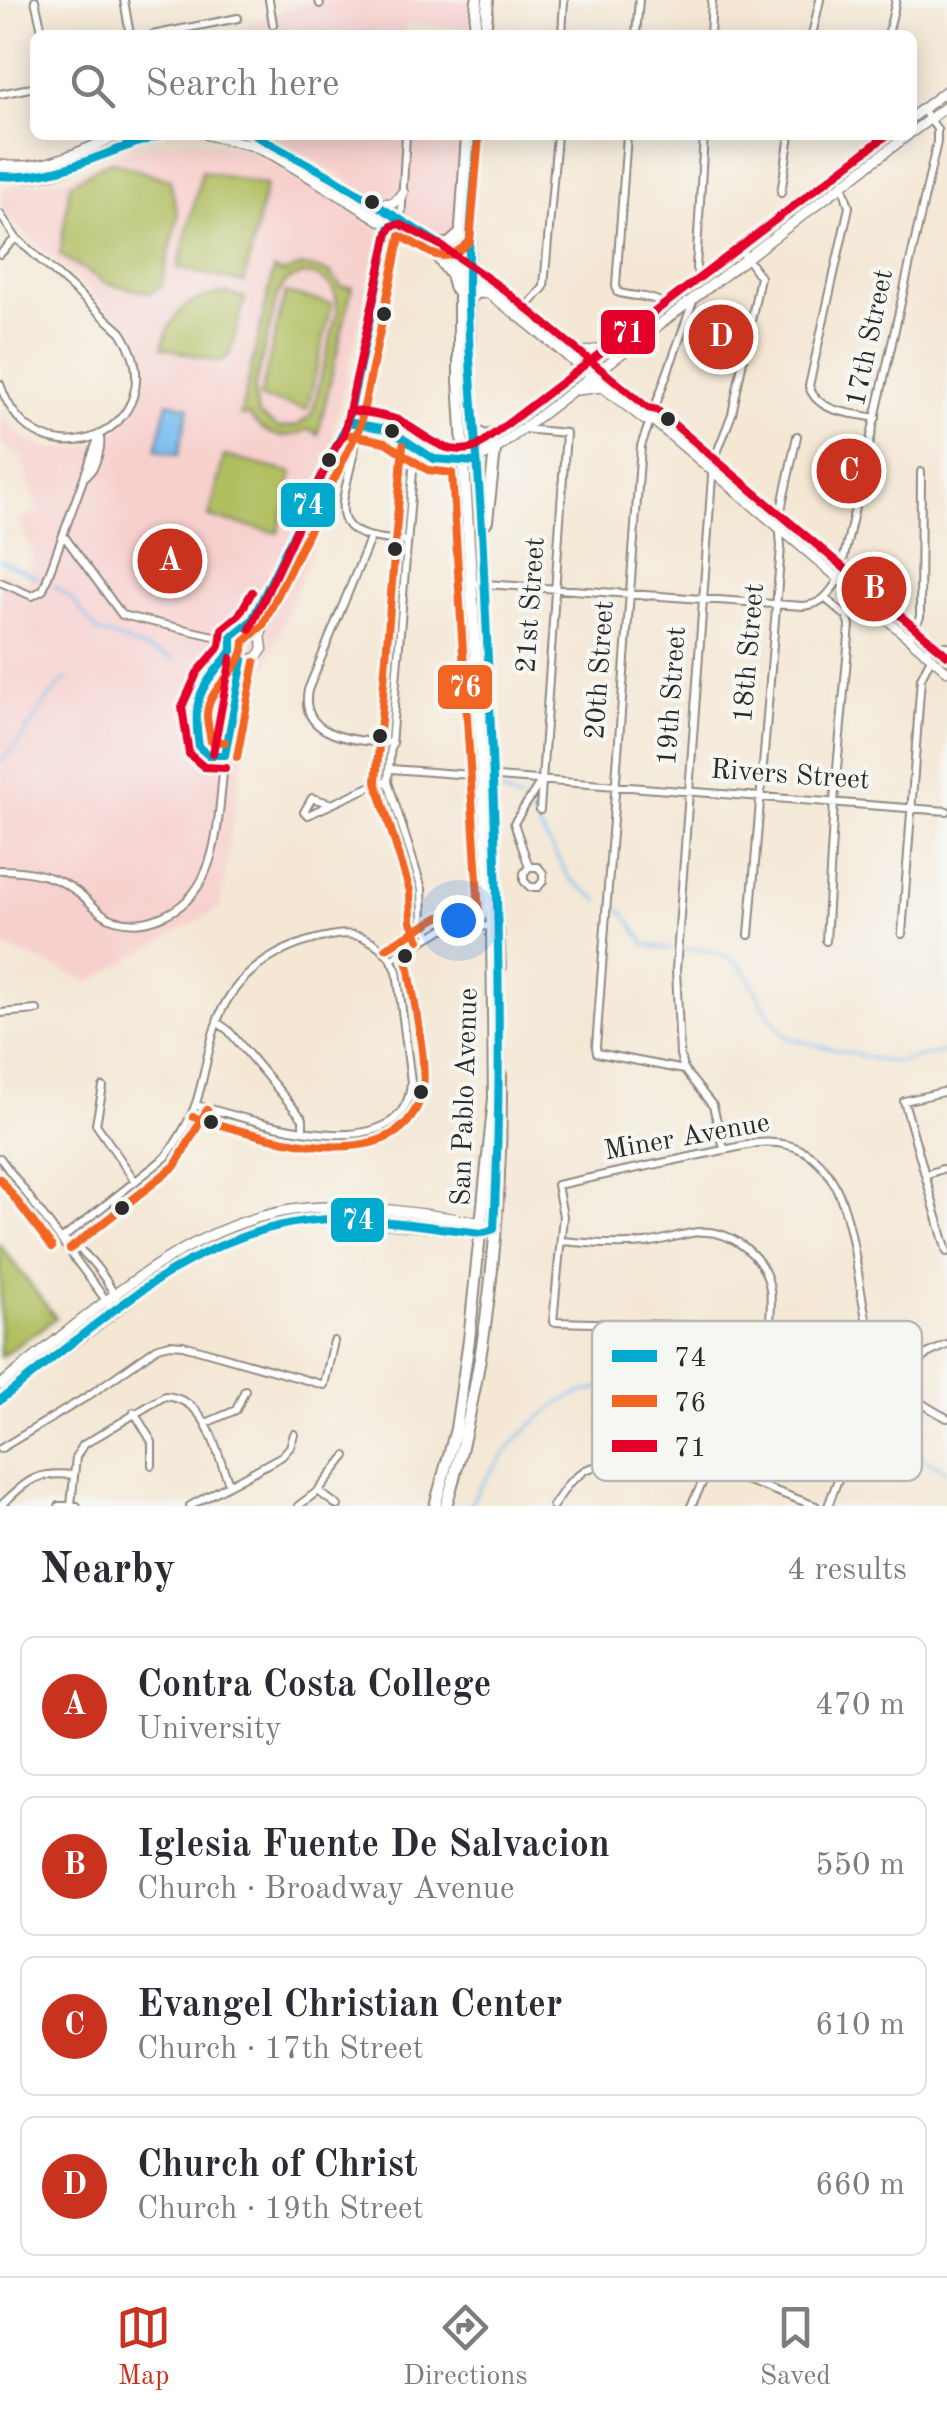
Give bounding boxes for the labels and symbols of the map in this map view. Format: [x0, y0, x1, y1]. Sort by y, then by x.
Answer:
unlabelled marker [362, 192, 382, 212]
street label: 17th Street [843, 267, 899, 409]
pin: D [688, 300, 754, 374]
unlabelled marker [374, 304, 394, 324]
line badge: 71 [599, 308, 657, 356]
text: 71 [612, 321, 644, 349]
unlabelled marker [658, 409, 678, 429]
unlabelled marker [382, 421, 402, 441]
pin: C [816, 434, 882, 508]
unlabelled marker [319, 450, 339, 470]
line badge: 74 [279, 481, 337, 529]
text: 74 [292, 493, 324, 521]
pin: A [138, 524, 202, 598]
street label: 21st Street [513, 536, 551, 674]
unlabelled marker [385, 539, 405, 559]
pin: B [842, 552, 906, 626]
street label: 18th Street [730, 582, 770, 724]
street label: 20th Street [582, 599, 620, 741]
street label: 19th Street [654, 625, 692, 767]
line badge: 76 [436, 663, 494, 711]
text: 76 [449, 675, 481, 703]
unlabelled marker [370, 726, 390, 746]
street label: Rivers Street [709, 756, 871, 796]
your location [433, 895, 484, 946]
unlabelled marker [395, 946, 415, 966]
street label: San Pablo Avenue [448, 987, 484, 1207]
unlabelled marker [411, 1082, 431, 1102]
street label: Miner Avenue [602, 1110, 772, 1166]
unlabelled marker [201, 1112, 221, 1132]
line badge: 74 [329, 1196, 386, 1244]
unlabelled marker [112, 1198, 132, 1218]
text: 74 [342, 1208, 374, 1236]
legend [592, 1321, 922, 1481]
text: 74 [674, 1345, 706, 1373]
text: 76 [674, 1390, 706, 1418]
text: 71 [674, 1435, 706, 1463]

